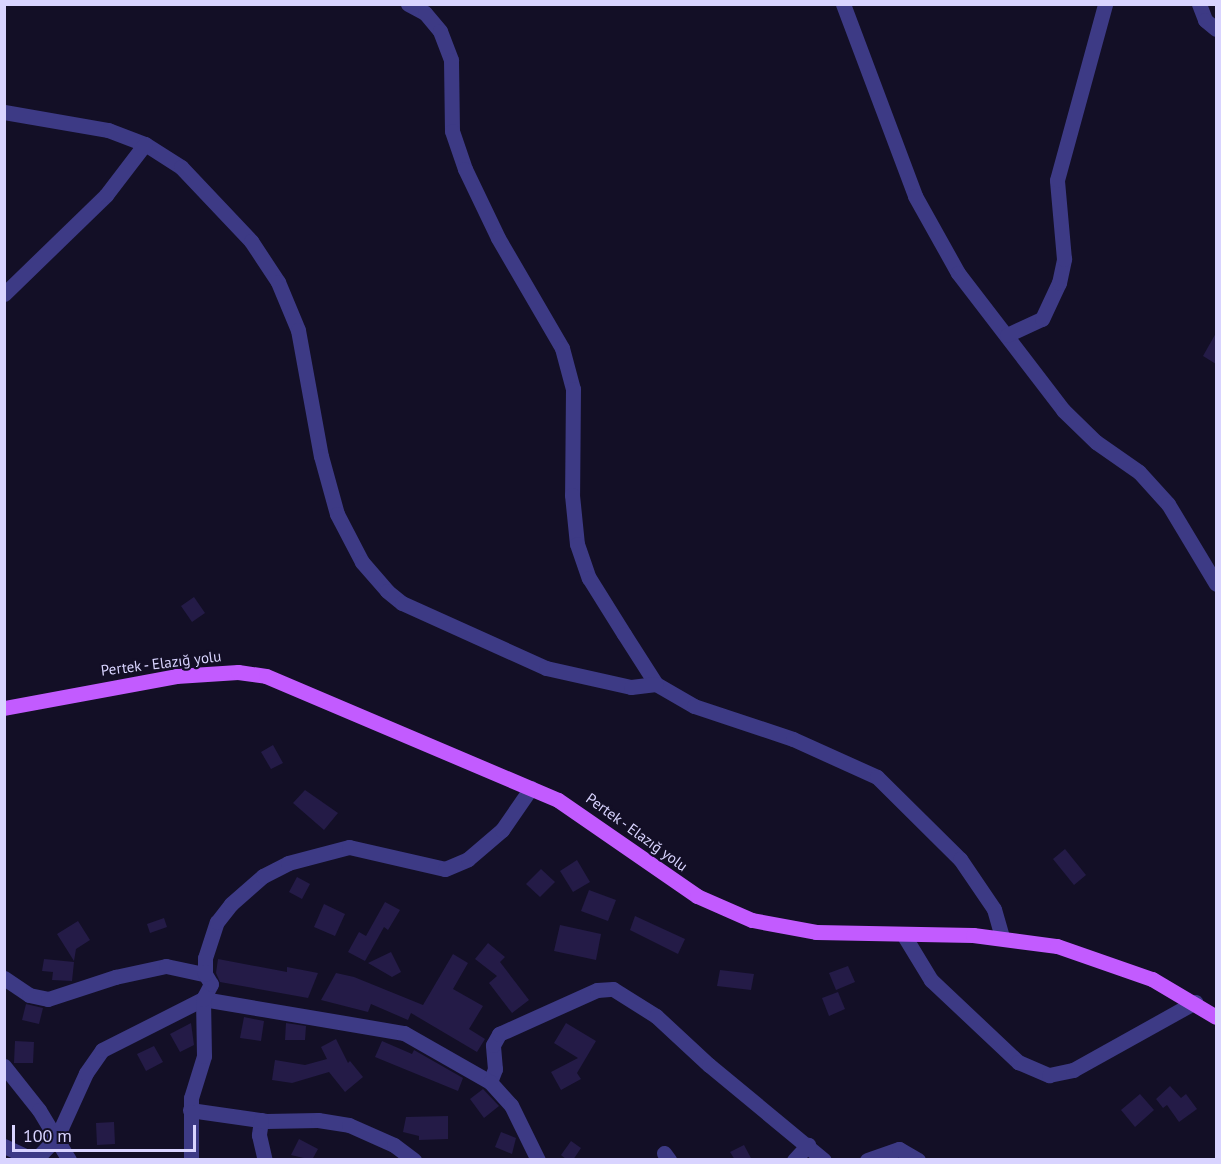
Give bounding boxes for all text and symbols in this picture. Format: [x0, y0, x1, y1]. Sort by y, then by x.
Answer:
street label: Pertek - Elazığ yolu [98, 647, 224, 679]
street label: Pertek - Elazığ yolu [582, 788, 692, 876]
scale bar [15, 1113, 200, 1151]
text: 100 m [23, 1124, 72, 1147]

